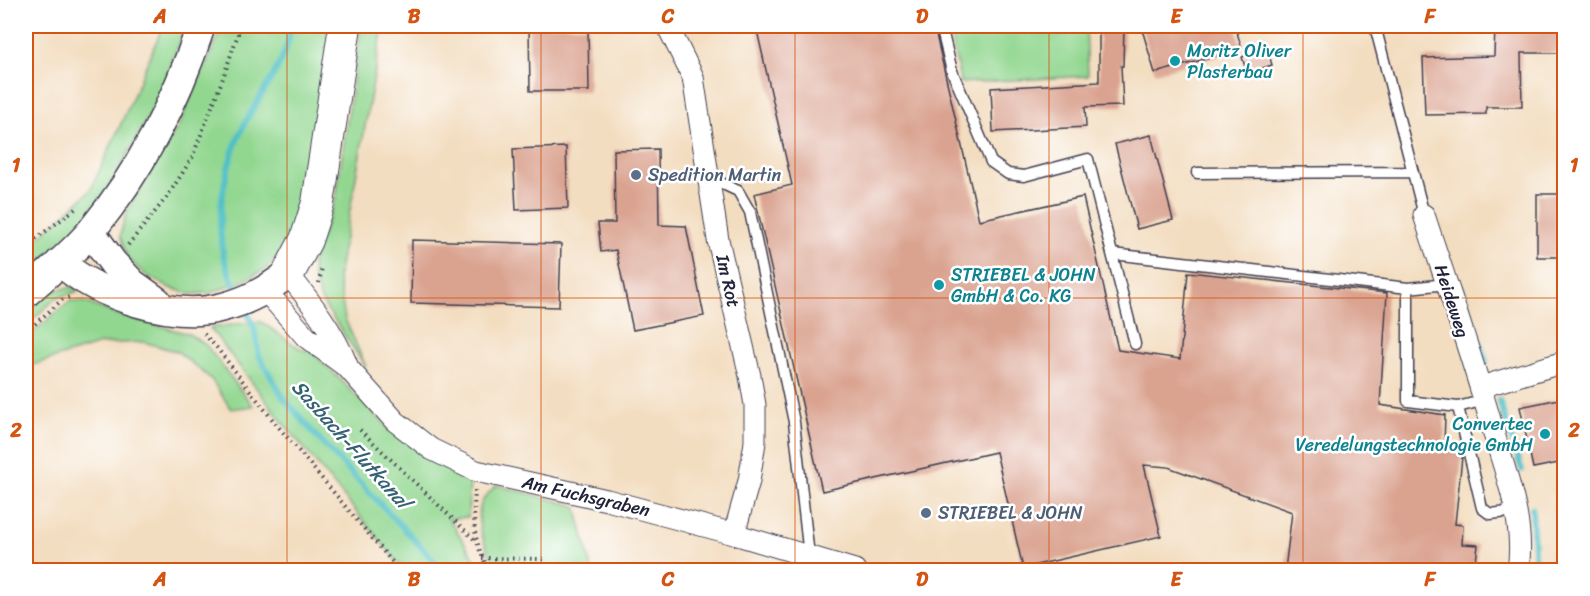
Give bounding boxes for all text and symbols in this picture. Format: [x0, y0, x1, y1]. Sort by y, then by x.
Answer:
text: A [152, 0, 167, 34]
text: B [408, 0, 421, 34]
text: C [661, 0, 675, 34]
text: D [916, 0, 929, 34]
text: E [1170, 0, 1183, 34]
text: F [1424, 0, 1437, 34]
place label: Moritz Oliver Plasterbau [1187, 35, 1293, 88]
marker: Moritz Oliver Plasterbau [1168, 54, 1182, 68]
text: 1 [12, 148, 21, 183]
text: 1 [1570, 148, 1579, 183]
place label: Spedition Martin [648, 159, 782, 191]
marker: Spedition Martin [629, 168, 643, 182]
street label: Im Rot [706, 250, 750, 311]
place label: STRIEBEL & JOHN GmbH & Co. KG [951, 259, 1096, 312]
street label: Heideweg [1425, 260, 1479, 342]
marker: STRIEBEL & JOHN GmbH & Co. KG [932, 278, 946, 292]
water label: Sasbach-Flutkanal [282, 371, 422, 520]
place label: Convertec Veredelungstechnologie GmbH [1296, 408, 1533, 461]
text: 2 [9, 413, 22, 448]
text: 2 [1567, 413, 1580, 448]
marker: Convertec Veredelungstechnologie GmbH [1538, 427, 1552, 441]
street label: Am Fuchsgraben [518, 466, 653, 526]
place label: STRIEBEL & JOHN [938, 497, 1083, 529]
marker: STRIEBEL & JOHN [919, 506, 933, 520]
text: A [152, 562, 167, 596]
text: B [408, 562, 421, 596]
text: C [661, 562, 675, 596]
text: D [916, 562, 929, 596]
text: E [1170, 562, 1183, 596]
text: F [1424, 562, 1437, 596]

